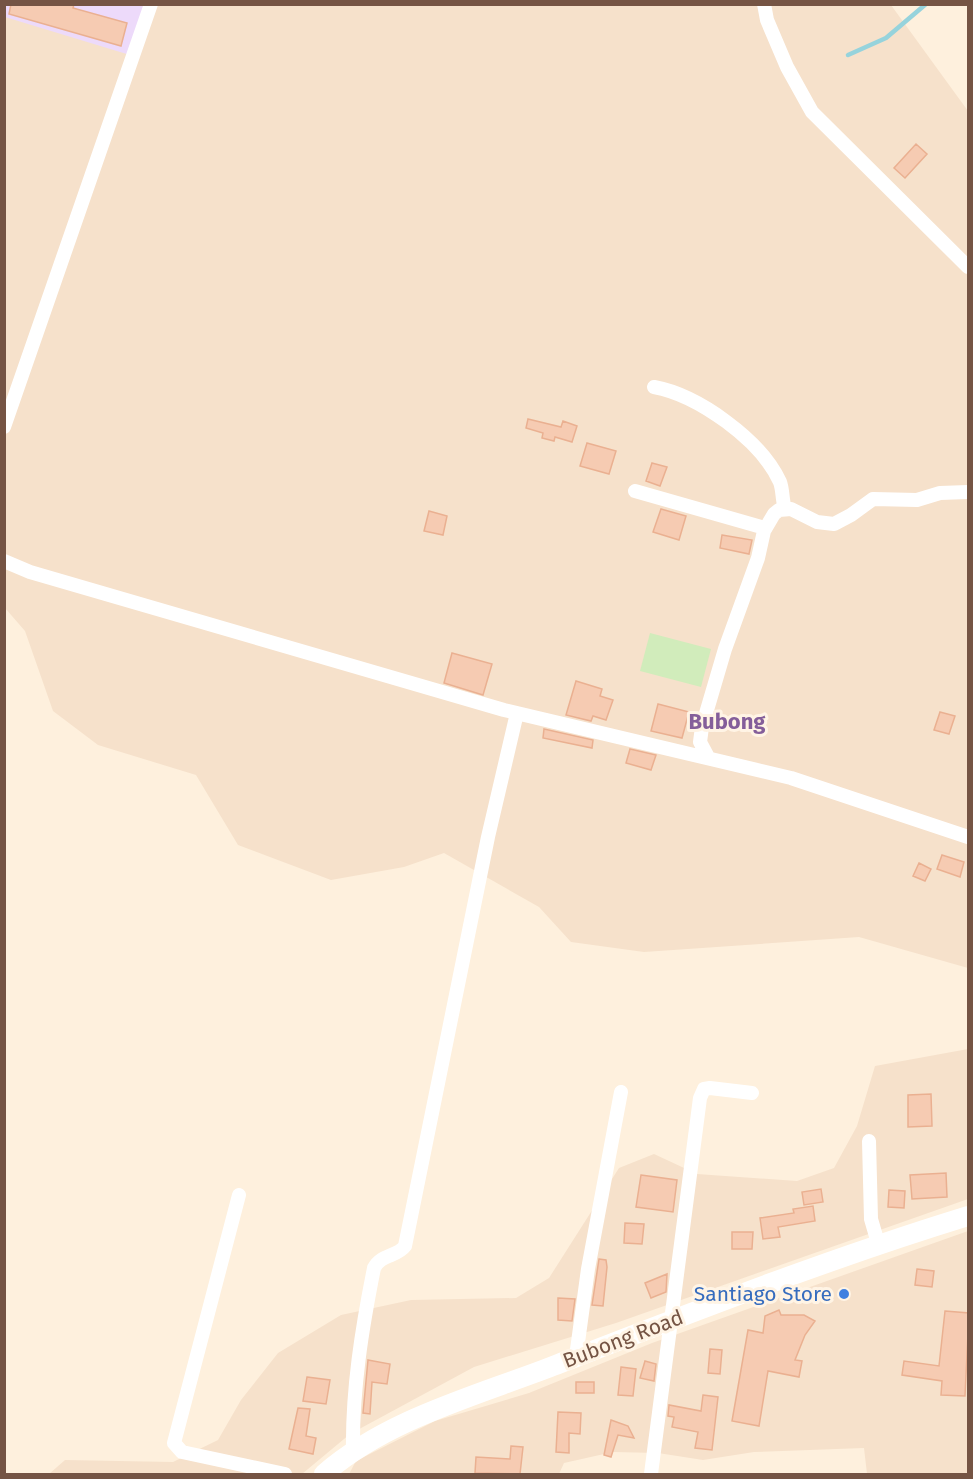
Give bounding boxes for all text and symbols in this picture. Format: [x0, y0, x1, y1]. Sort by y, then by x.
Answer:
district label: Bubong [689, 708, 766, 735]
place label: Santiago Store [694, 1281, 832, 1307]
marker: Santiago Store [837, 1287, 851, 1301]
street label: Bubong Road [559, 1304, 687, 1374]

